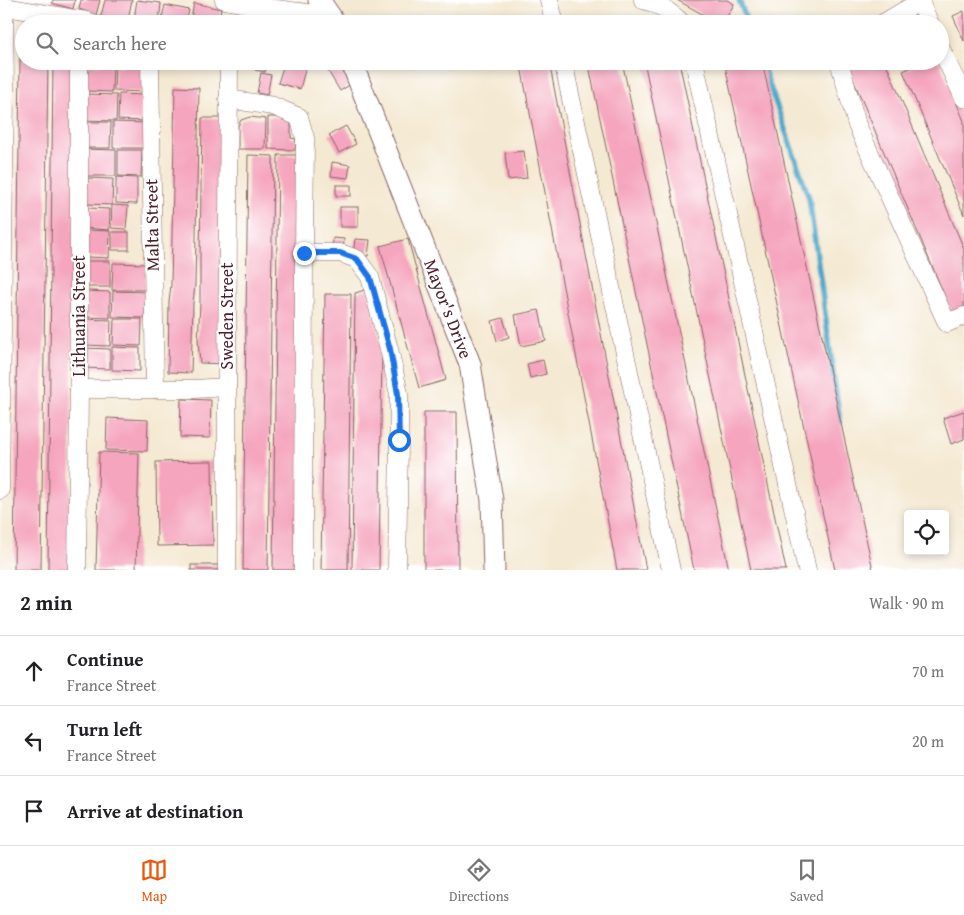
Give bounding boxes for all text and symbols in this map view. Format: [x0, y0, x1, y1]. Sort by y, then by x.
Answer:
search box [15, 15, 949, 70]
icon: search [33, 29, 61, 57]
text: Search here [73, 29, 167, 57]
street label: Malta Street [137, 178, 166, 272]
route end [293, 242, 316, 265]
street label: Lithuania Street [65, 255, 92, 377]
street label: Mayor's Drive [417, 255, 480, 362]
street label: Sweden Street [213, 262, 240, 370]
route start [388, 429, 411, 452]
map controls [904, 510, 949, 555]
button: locate [904, 510, 949, 555]
text: 2 min [20, 587, 72, 618]
text: Walk · 90 m [869, 591, 944, 615]
text: Continue [67, 645, 144, 673]
icon: ahead [20, 657, 48, 685]
text: 70 m [912, 659, 944, 683]
text: France Street [67, 673, 156, 697]
text: Turn left [67, 715, 142, 743]
icon: left [20, 727, 48, 755]
text: 20 m [912, 729, 944, 753]
text: France Street [67, 743, 156, 767]
icon: arrive [20, 797, 48, 825]
text: Arrive at destination [67, 797, 243, 825]
tab: Map [140, 856, 168, 906]
tab: Directions [449, 856, 509, 906]
tab: Saved [790, 856, 824, 906]

